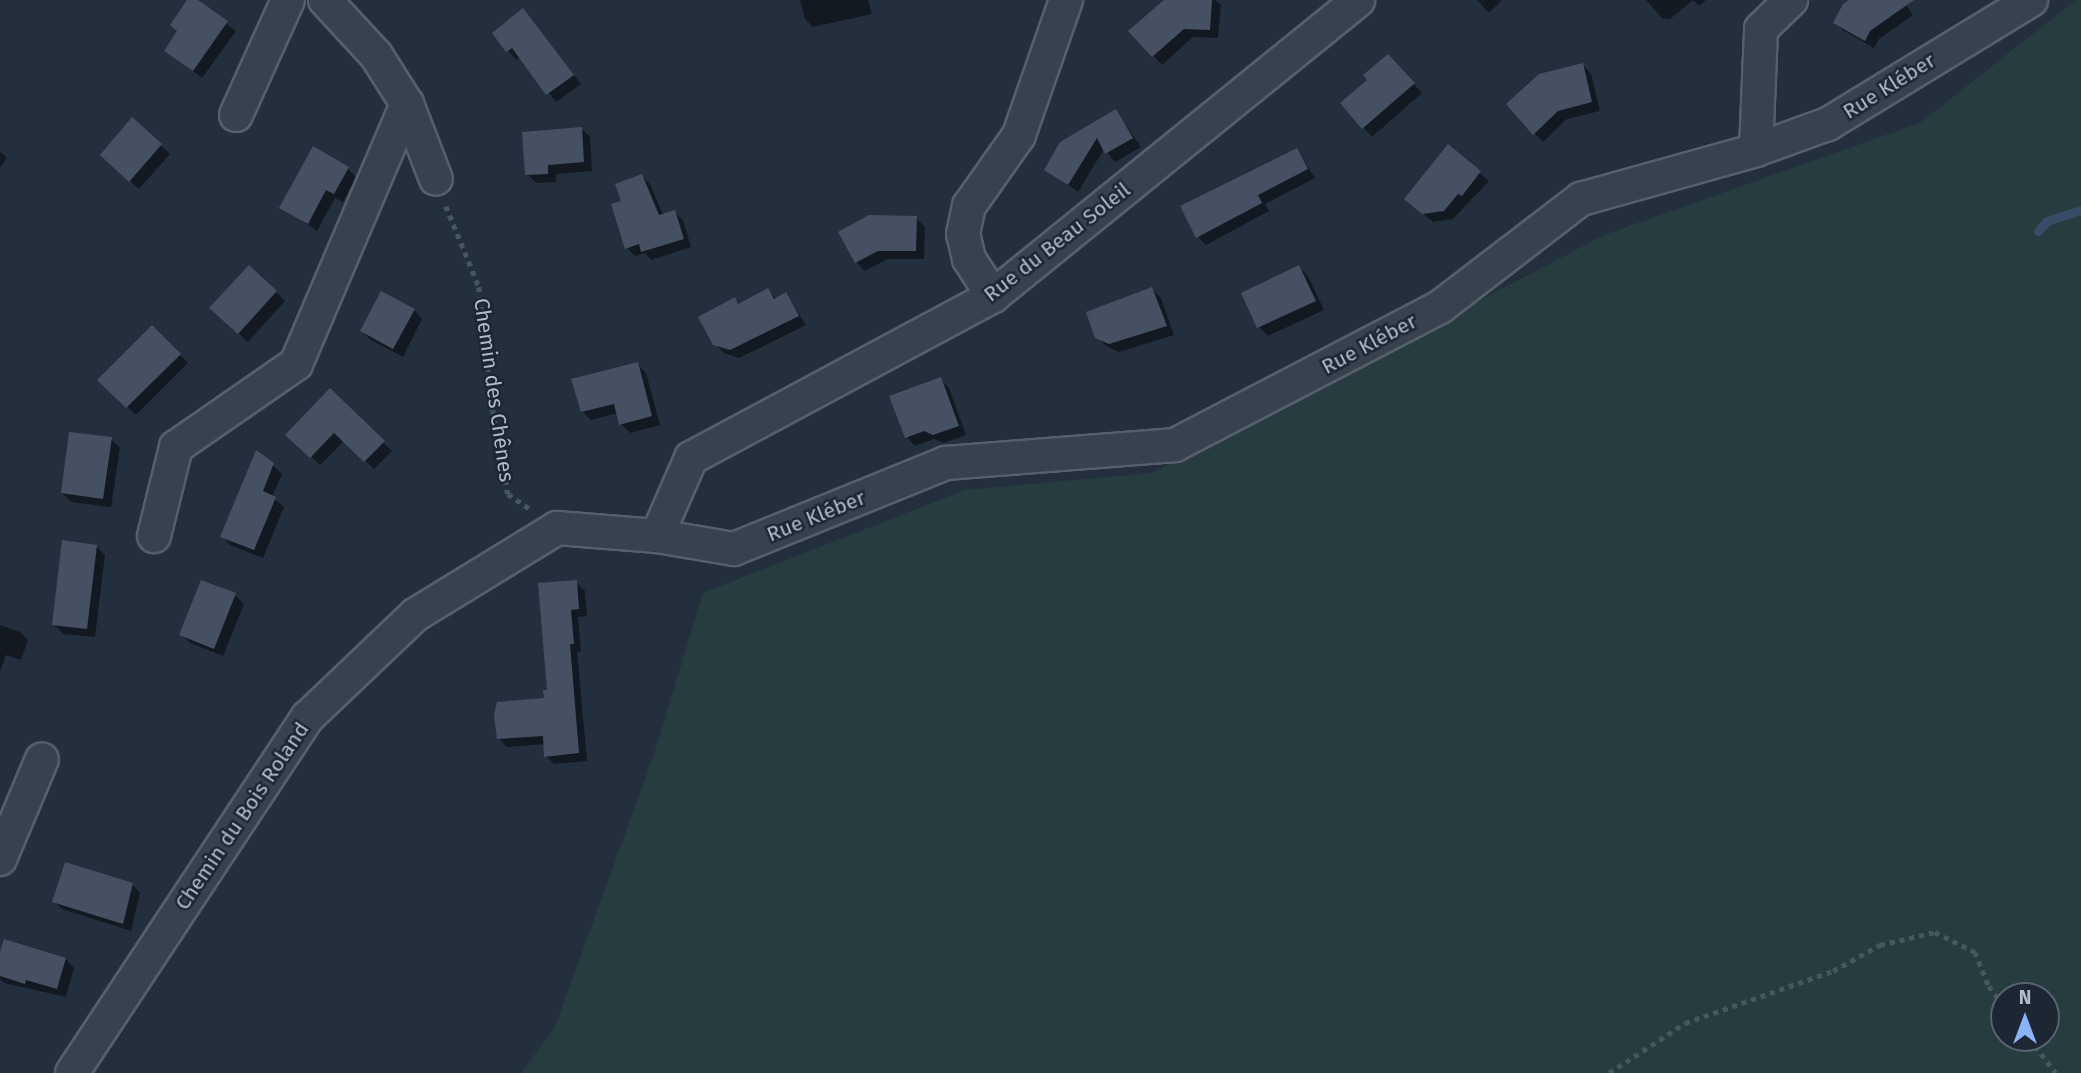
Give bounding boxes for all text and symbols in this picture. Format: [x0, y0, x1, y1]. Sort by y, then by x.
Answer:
street label: Rue Kléber [1838, 48, 1940, 124]
street label: Rue du Beau Soleil [979, 177, 1135, 307]
street label: Chemin des Chênes [469, 296, 519, 484]
street label: Rue Kléber [1317, 309, 1421, 379]
street label: Rue Kléber [763, 485, 869, 547]
street label: Chemin du Bois Roland [170, 717, 314, 915]
north arrow [1990, 982, 2060, 1052]
text: N [2019, 986, 2031, 1009]

